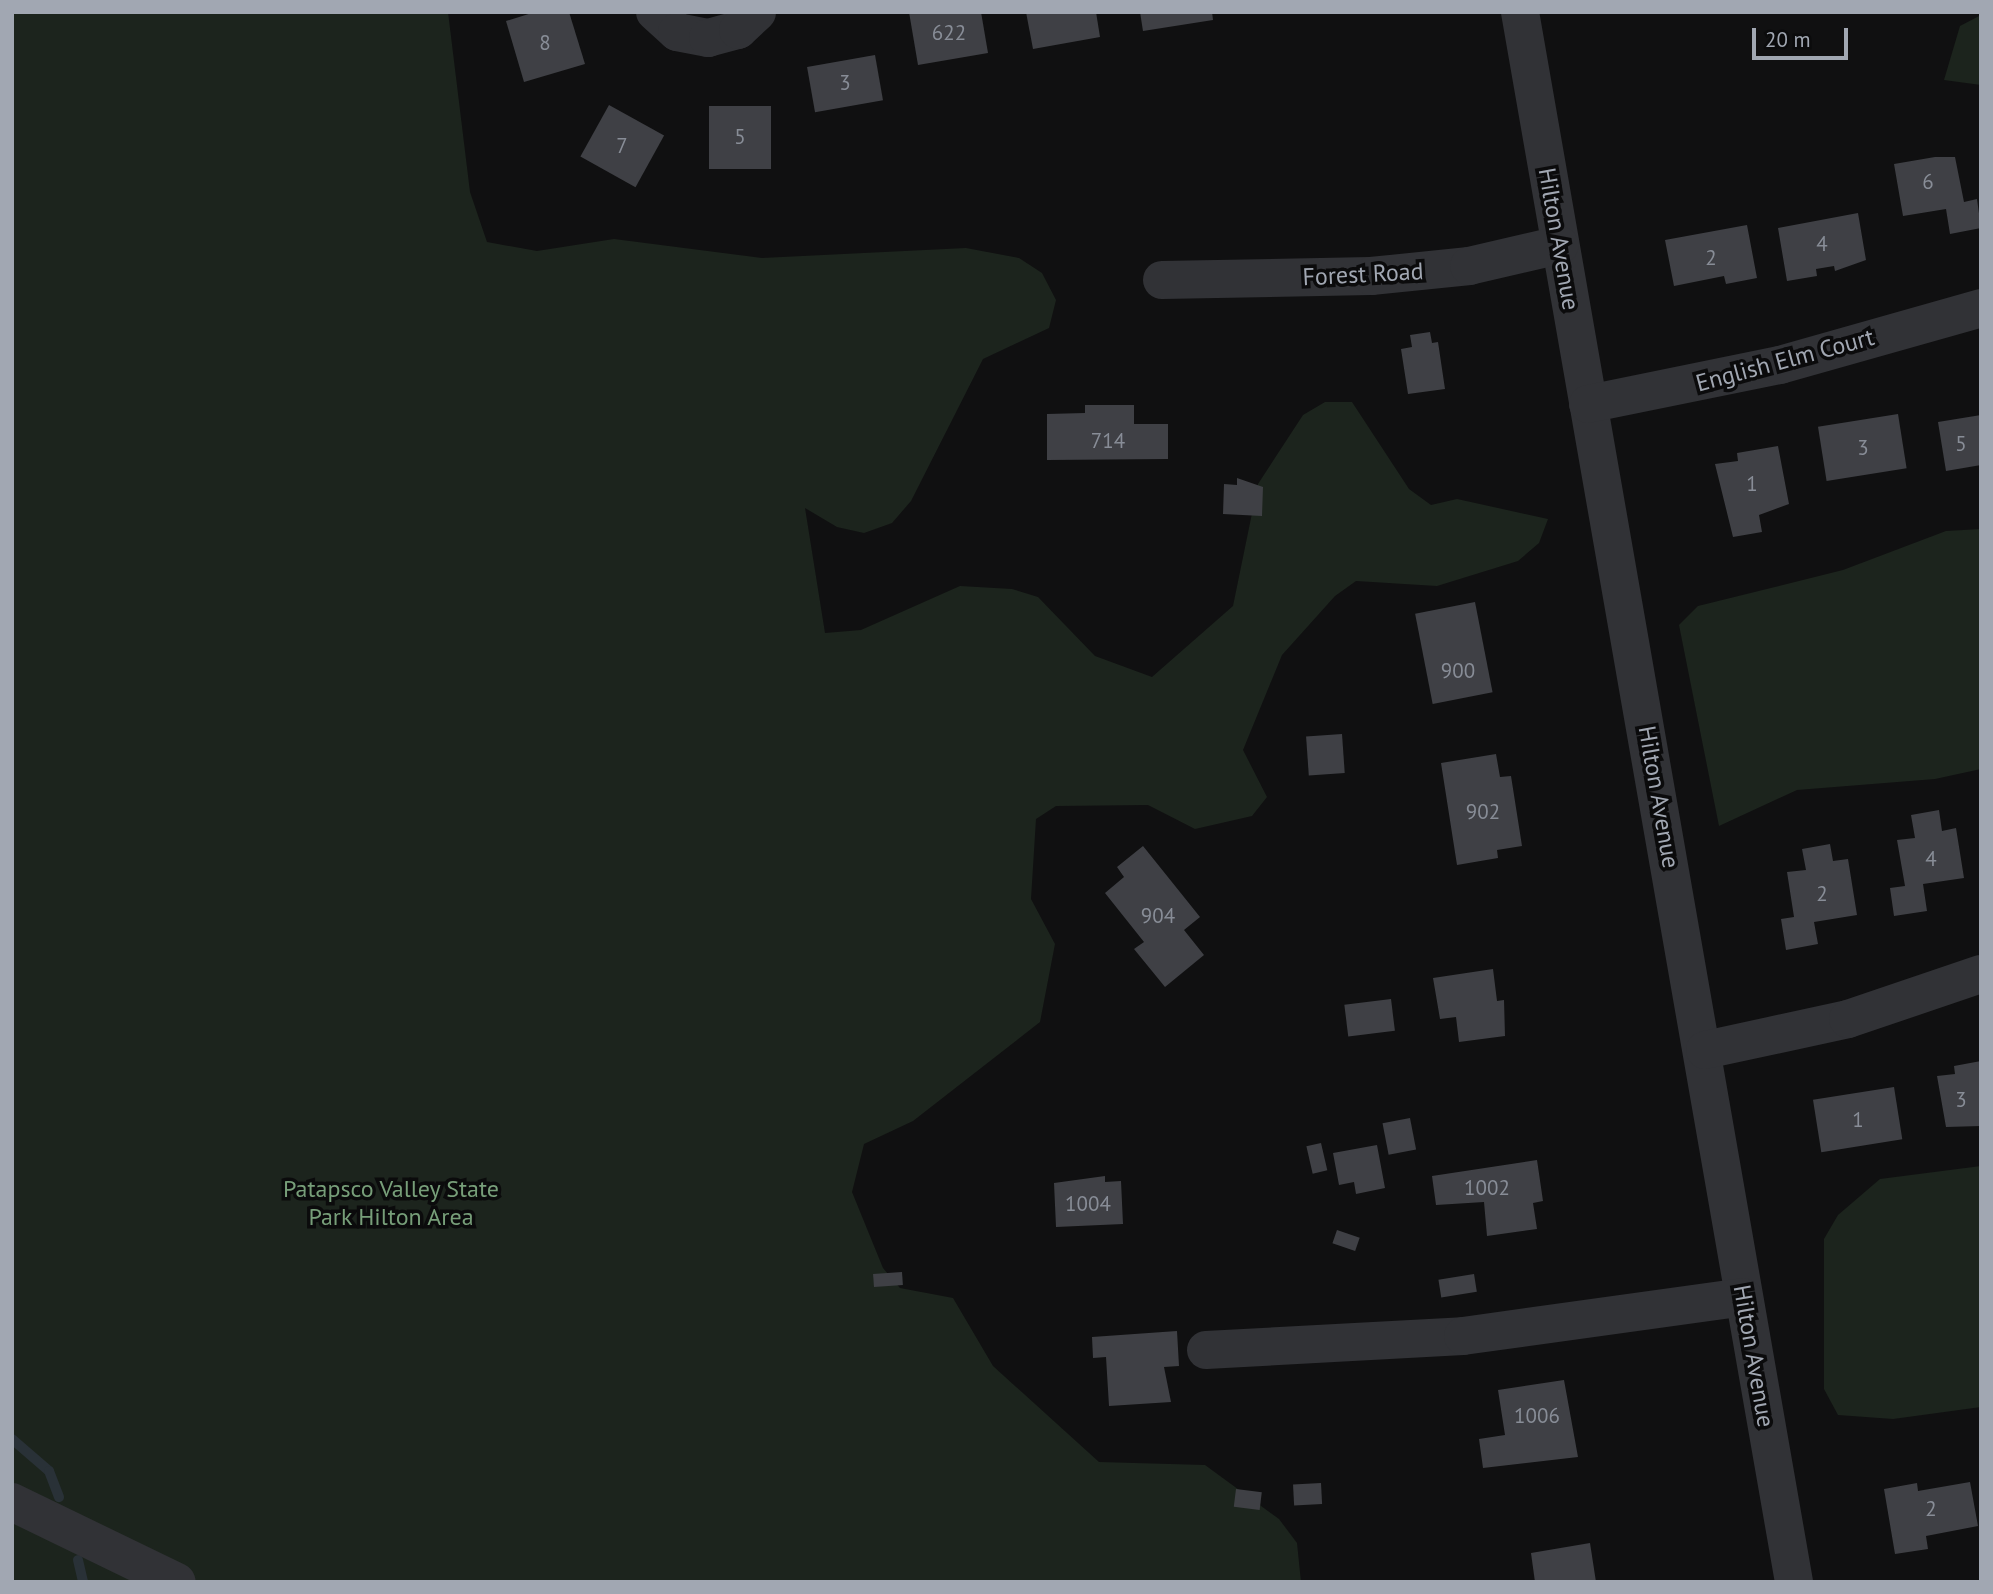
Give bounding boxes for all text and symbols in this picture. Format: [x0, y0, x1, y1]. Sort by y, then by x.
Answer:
scale bar [1755, 14, 1851, 58]
house number: 622 [932, 20, 966, 46]
text: 20 m [1765, 26, 1811, 53]
house number: 8 [539, 30, 551, 56]
house number: 3 [839, 70, 851, 96]
house number: 5 [734, 124, 746, 150]
house number: 7 [616, 133, 628, 159]
street label: Hilton Avenue [1532, 165, 1586, 313]
house number: 6 [1922, 169, 1934, 195]
house number: 4 [1816, 231, 1828, 257]
house number: 2 [1705, 245, 1717, 271]
street label: Forest Road [1302, 256, 1424, 292]
street label: English Elm Court [1693, 322, 1877, 398]
house number: 714 [1091, 428, 1125, 454]
house number: 5 [1955, 431, 1967, 457]
house number: 3 [1857, 435, 1869, 461]
house number: 1 [1746, 471, 1758, 497]
house number: 900 [1441, 658, 1475, 684]
street label: Hilton Avenue [1632, 723, 1686, 871]
house number: 902 [1466, 799, 1500, 825]
house number: 4 [1925, 846, 1937, 872]
house number: 2 [1816, 881, 1828, 907]
house number: 904 [1141, 903, 1175, 929]
house number: 3 [1955, 1087, 1967, 1113]
house number: 1 [1852, 1107, 1864, 1133]
park label: Patapsco Valley State Park Hilton Area [282, 1175, 500, 1231]
house number: 1002 [1464, 1175, 1510, 1201]
house number: 1004 [1065, 1191, 1111, 1217]
street label: Hilton Avenue [1727, 1282, 1781, 1430]
house number: 1006 [1514, 1403, 1560, 1429]
house number: 2 [1925, 1496, 1937, 1522]

